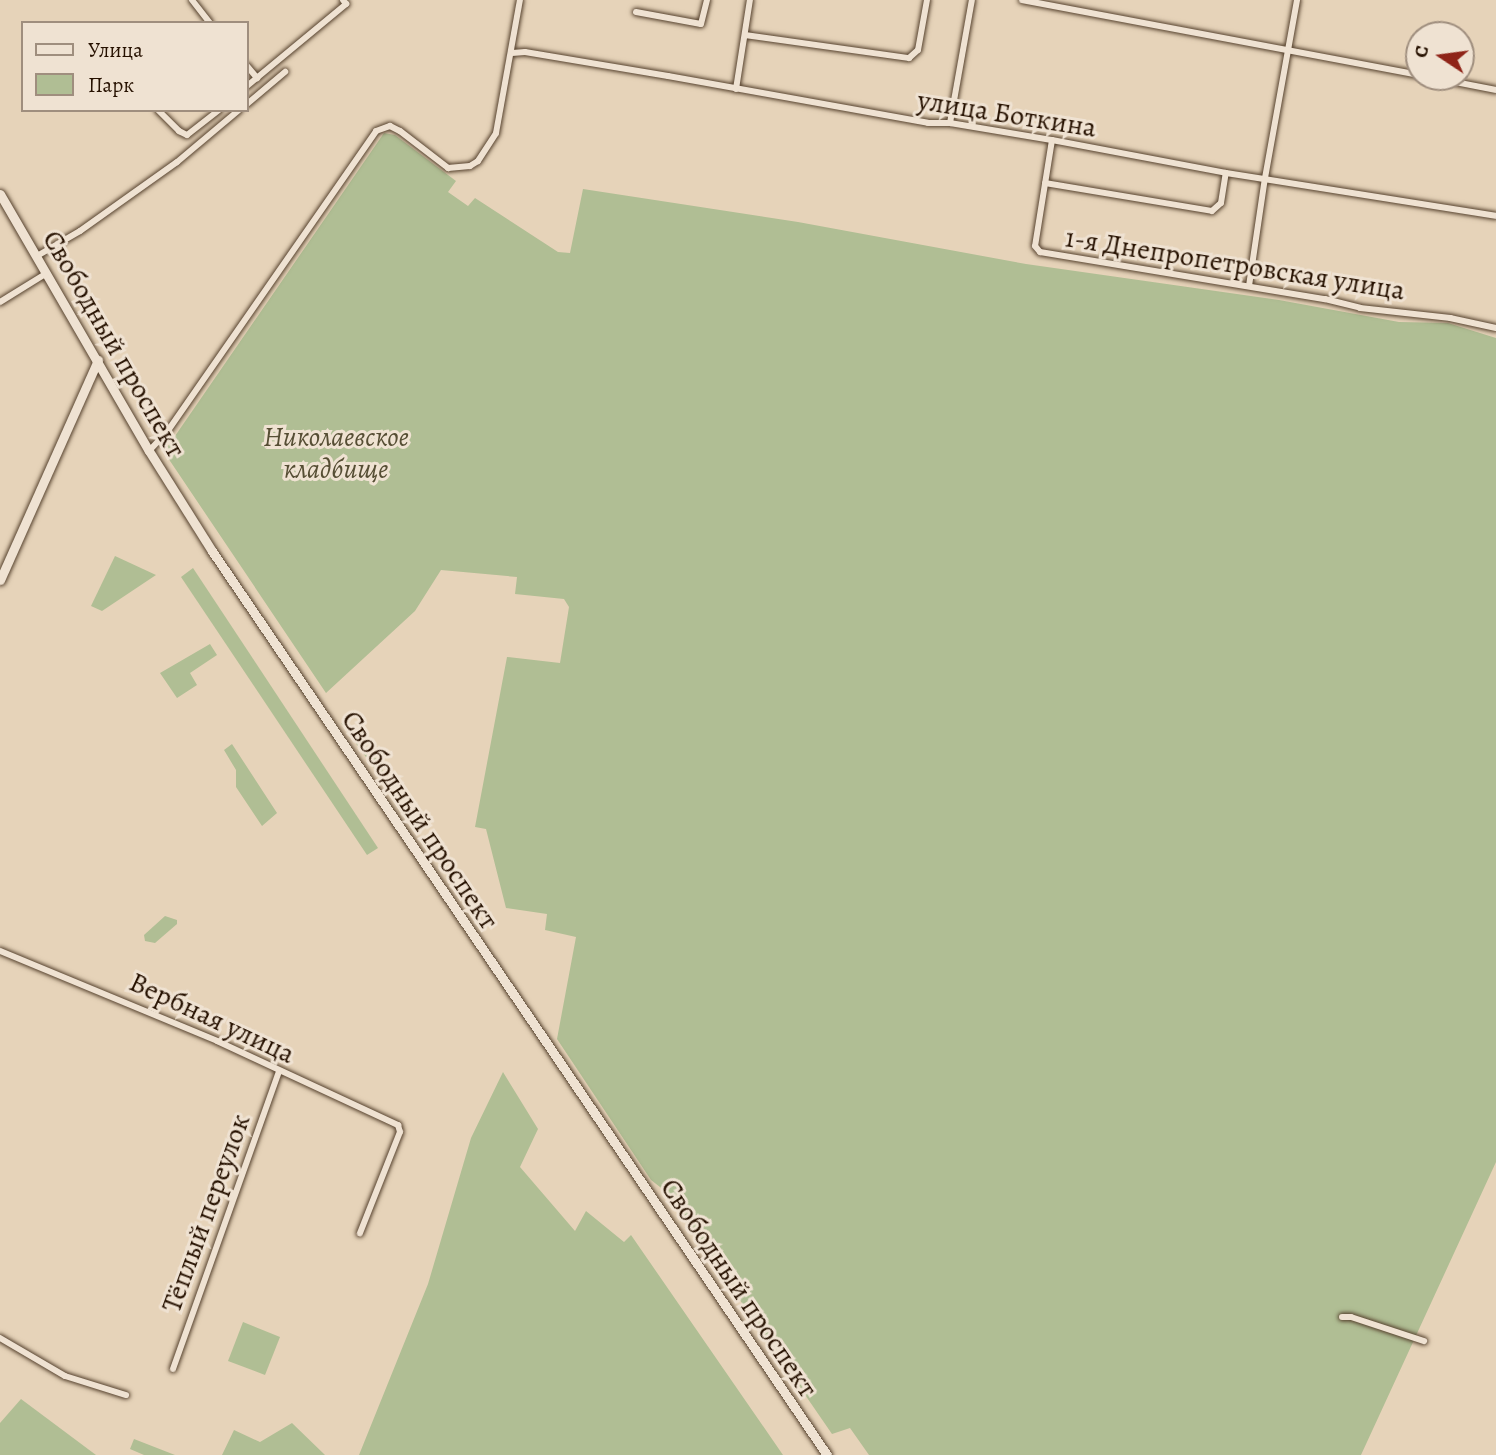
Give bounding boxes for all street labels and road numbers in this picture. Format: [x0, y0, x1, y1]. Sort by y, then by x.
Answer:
street label: улица Боткина [915, 83, 1099, 145]
street label: 1-я Днепропетровская улица [1063, 221, 1407, 307]
street label: Свободный проспект [35, 225, 193, 463]
street label: Свободный проспект [334, 704, 506, 936]
street label: Вербная улица [124, 965, 300, 1071]
street label: Тёплый переулок [155, 1109, 257, 1317]
street label: Свободный проспект [653, 1172, 825, 1404]

